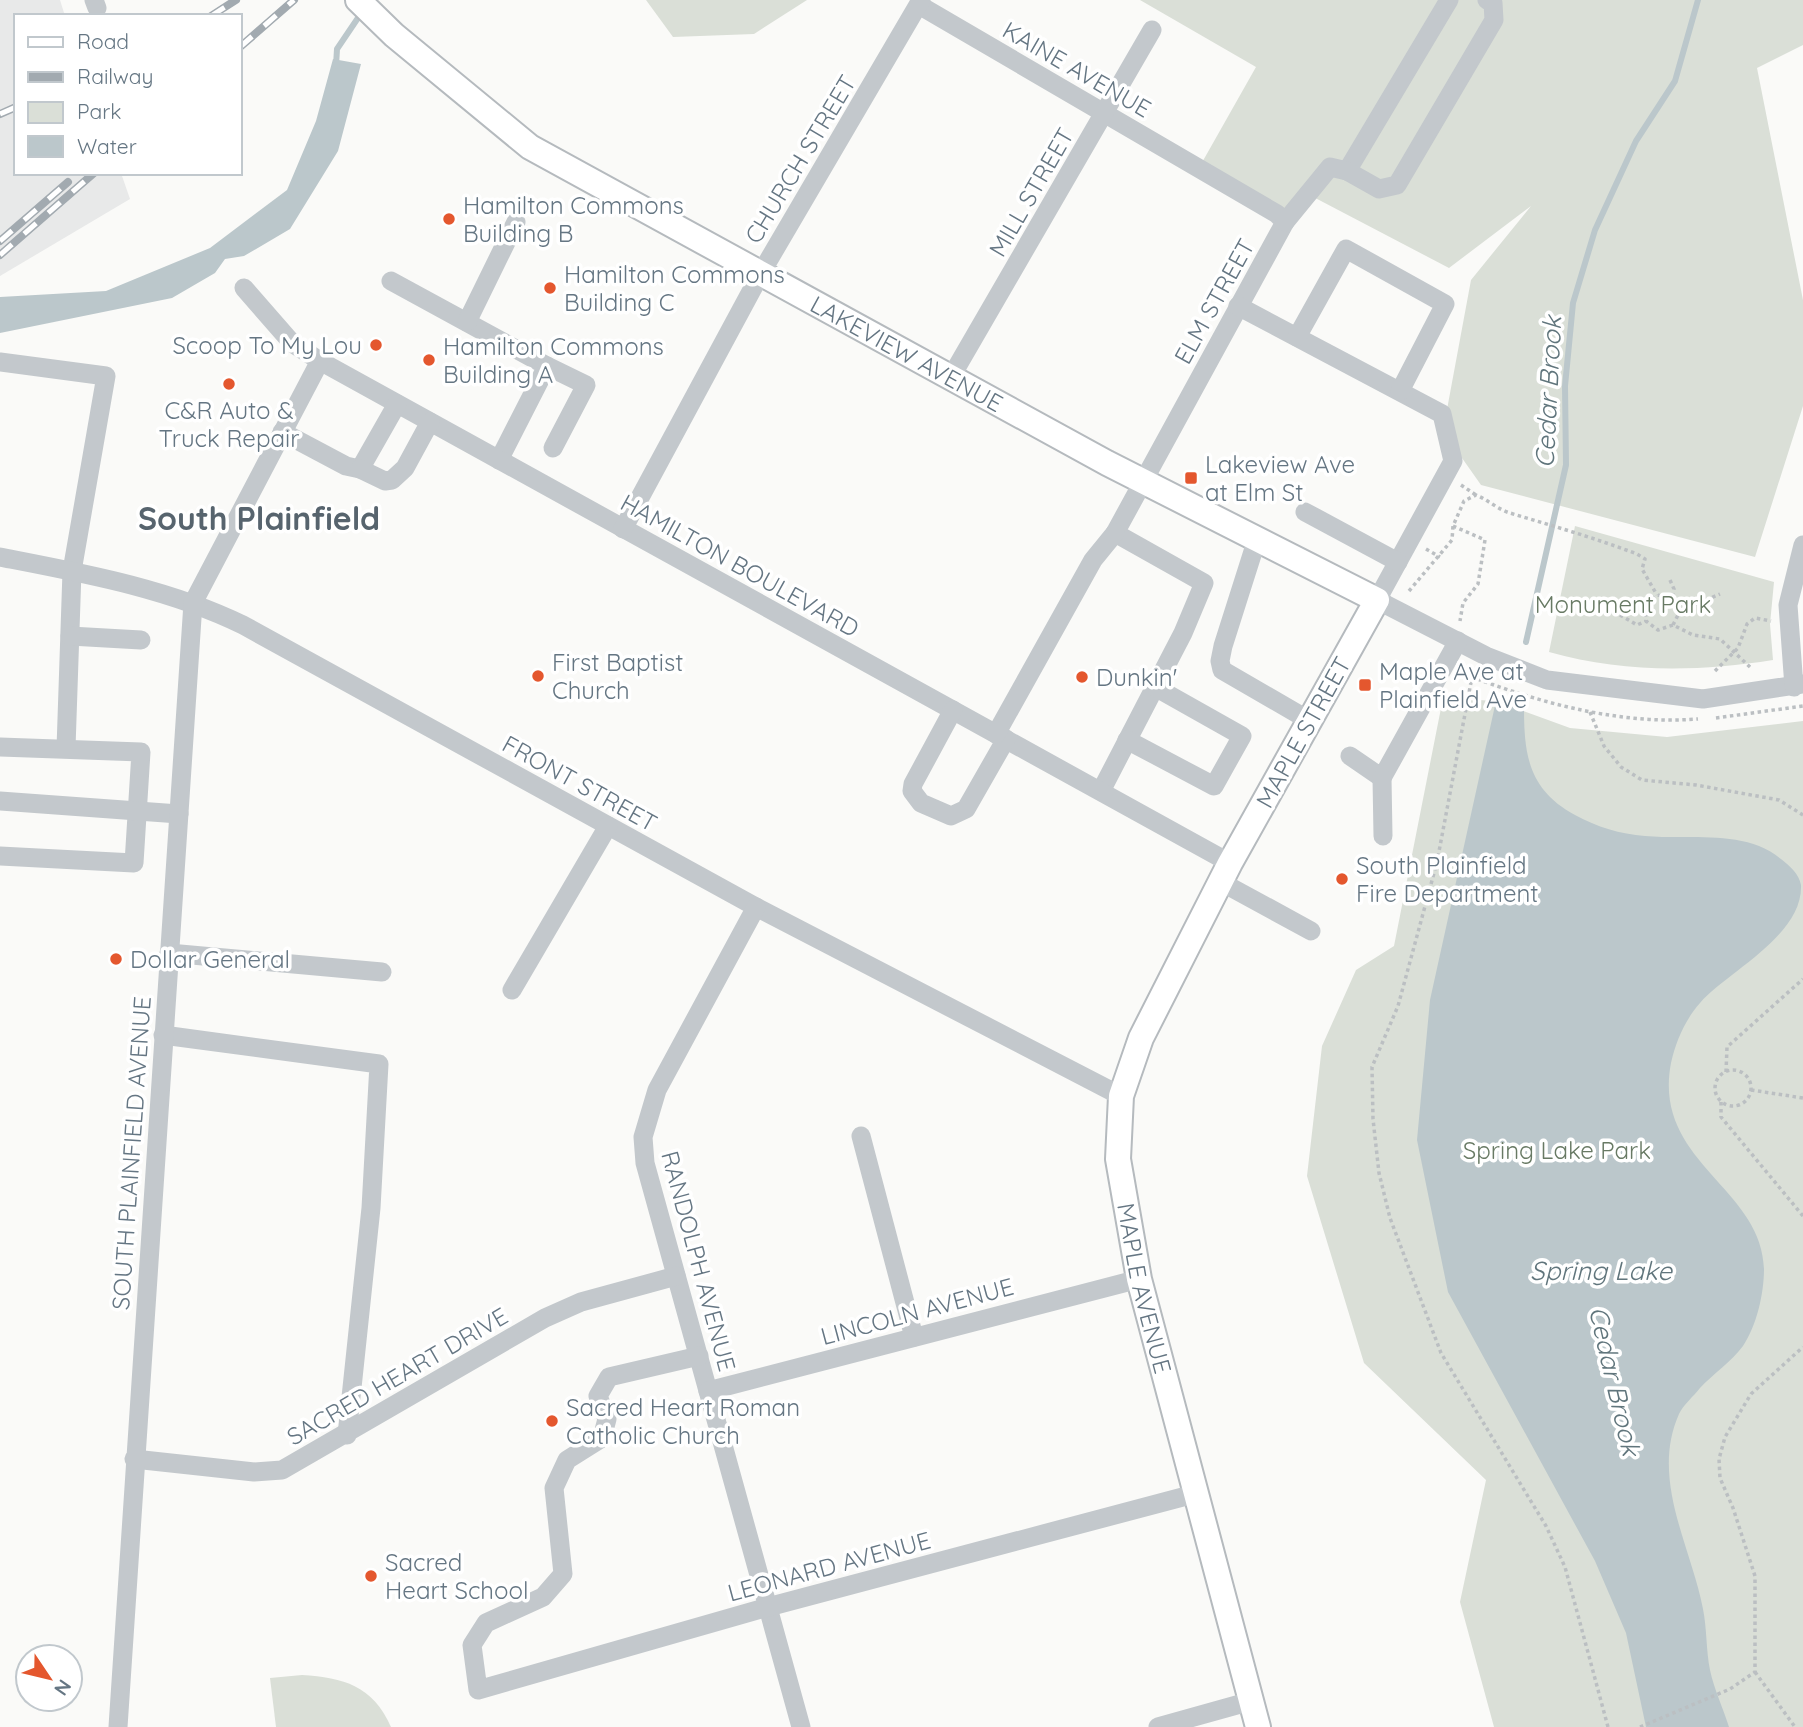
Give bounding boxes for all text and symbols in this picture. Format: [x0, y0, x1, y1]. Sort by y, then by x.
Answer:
legend [14, 14, 242, 175]
street label: KAINE AVENUE [997, 14, 1157, 124]
text: Road [77, 28, 129, 54]
text: Railway [77, 63, 153, 89]
street label: CHURCH STREET [738, 69, 862, 249]
text: Park [77, 98, 121, 124]
street label: MILL STREET [982, 122, 1080, 262]
text: Water [77, 133, 137, 159]
place label: Hamilton Commons Building B [463, 190, 684, 248]
marker: Hamilton Commons Building B [441, 211, 457, 227]
street label: ELM STREET [1167, 233, 1261, 369]
place label: Hamilton Commons Building C [564, 259, 785, 317]
marker: Hamilton Commons Building C [542, 280, 558, 296]
street label: LAKEVIEW AVENUE [805, 289, 1008, 418]
water label: Cedar Brook [1528, 313, 1569, 469]
place label: Scoop To My Lou [172, 330, 362, 360]
place label: Hamilton Commons Building A [443, 331, 664, 389]
marker: Scoop To My Lou [368, 337, 384, 353]
marker: Hamilton Commons Building A [421, 352, 437, 368]
marker: C&R Auto & Truck Repair [221, 376, 237, 392]
place label: C&R Auto & Truck Repair [159, 395, 299, 453]
place label: Lakeview Ave at Elm St [1205, 449, 1355, 507]
marker: Lakeview Ave at Elm St [1183, 470, 1199, 486]
street label: HAMILTON BOULEVARD [616, 487, 864, 643]
district label: South Plainfield [138, 498, 380, 538]
park label: Monument Park [1535, 589, 1711, 619]
place label: First Baptist Church [552, 647, 683, 705]
street label: MAPLE STREET [1249, 651, 1357, 813]
place label: Maple Ave at Plainfield Ave [1379, 656, 1527, 714]
place label: Dunkin' [1096, 662, 1177, 692]
marker: First Baptist Church [530, 668, 546, 684]
marker: Dunkin' [1074, 669, 1090, 685]
marker: Maple Ave at Plainfield Ave [1357, 677, 1373, 693]
street label: FRONT STREET [497, 728, 663, 838]
place label: South Plainfield Fire Department [1356, 850, 1538, 908]
marker: South Plainfield Fire Department [1334, 871, 1350, 887]
place label: Dollar General [130, 944, 290, 974]
marker: Dollar General [108, 951, 124, 967]
street label: SOUTH PLAINFIELD AVENUE [105, 995, 157, 1311]
park label: Spring Lake Park [1463, 1135, 1651, 1165]
street label: RANDOLPH AVENUE [655, 1148, 743, 1374]
street label: MAPLE AVENUE [1111, 1201, 1178, 1377]
water label: Spring Lake [1530, 1254, 1673, 1287]
street label: LINCOLN AVENUE [817, 1271, 1017, 1351]
street label: SACRED HEART DRIVE [281, 1300, 513, 1452]
water label: Cedar Brook [1582, 1303, 1649, 1461]
place label: Sacred Heart Roman Catholic Church [566, 1392, 800, 1450]
marker: Sacred Heart Roman Catholic Church [544, 1413, 560, 1429]
street label: LEONARD AVENUE [724, 1524, 934, 1608]
place label: Sacred Heart School [385, 1547, 528, 1605]
marker: Sacred Heart School [363, 1568, 379, 1584]
north arrow [14, 1643, 84, 1713]
text: N [49, 1675, 77, 1700]

